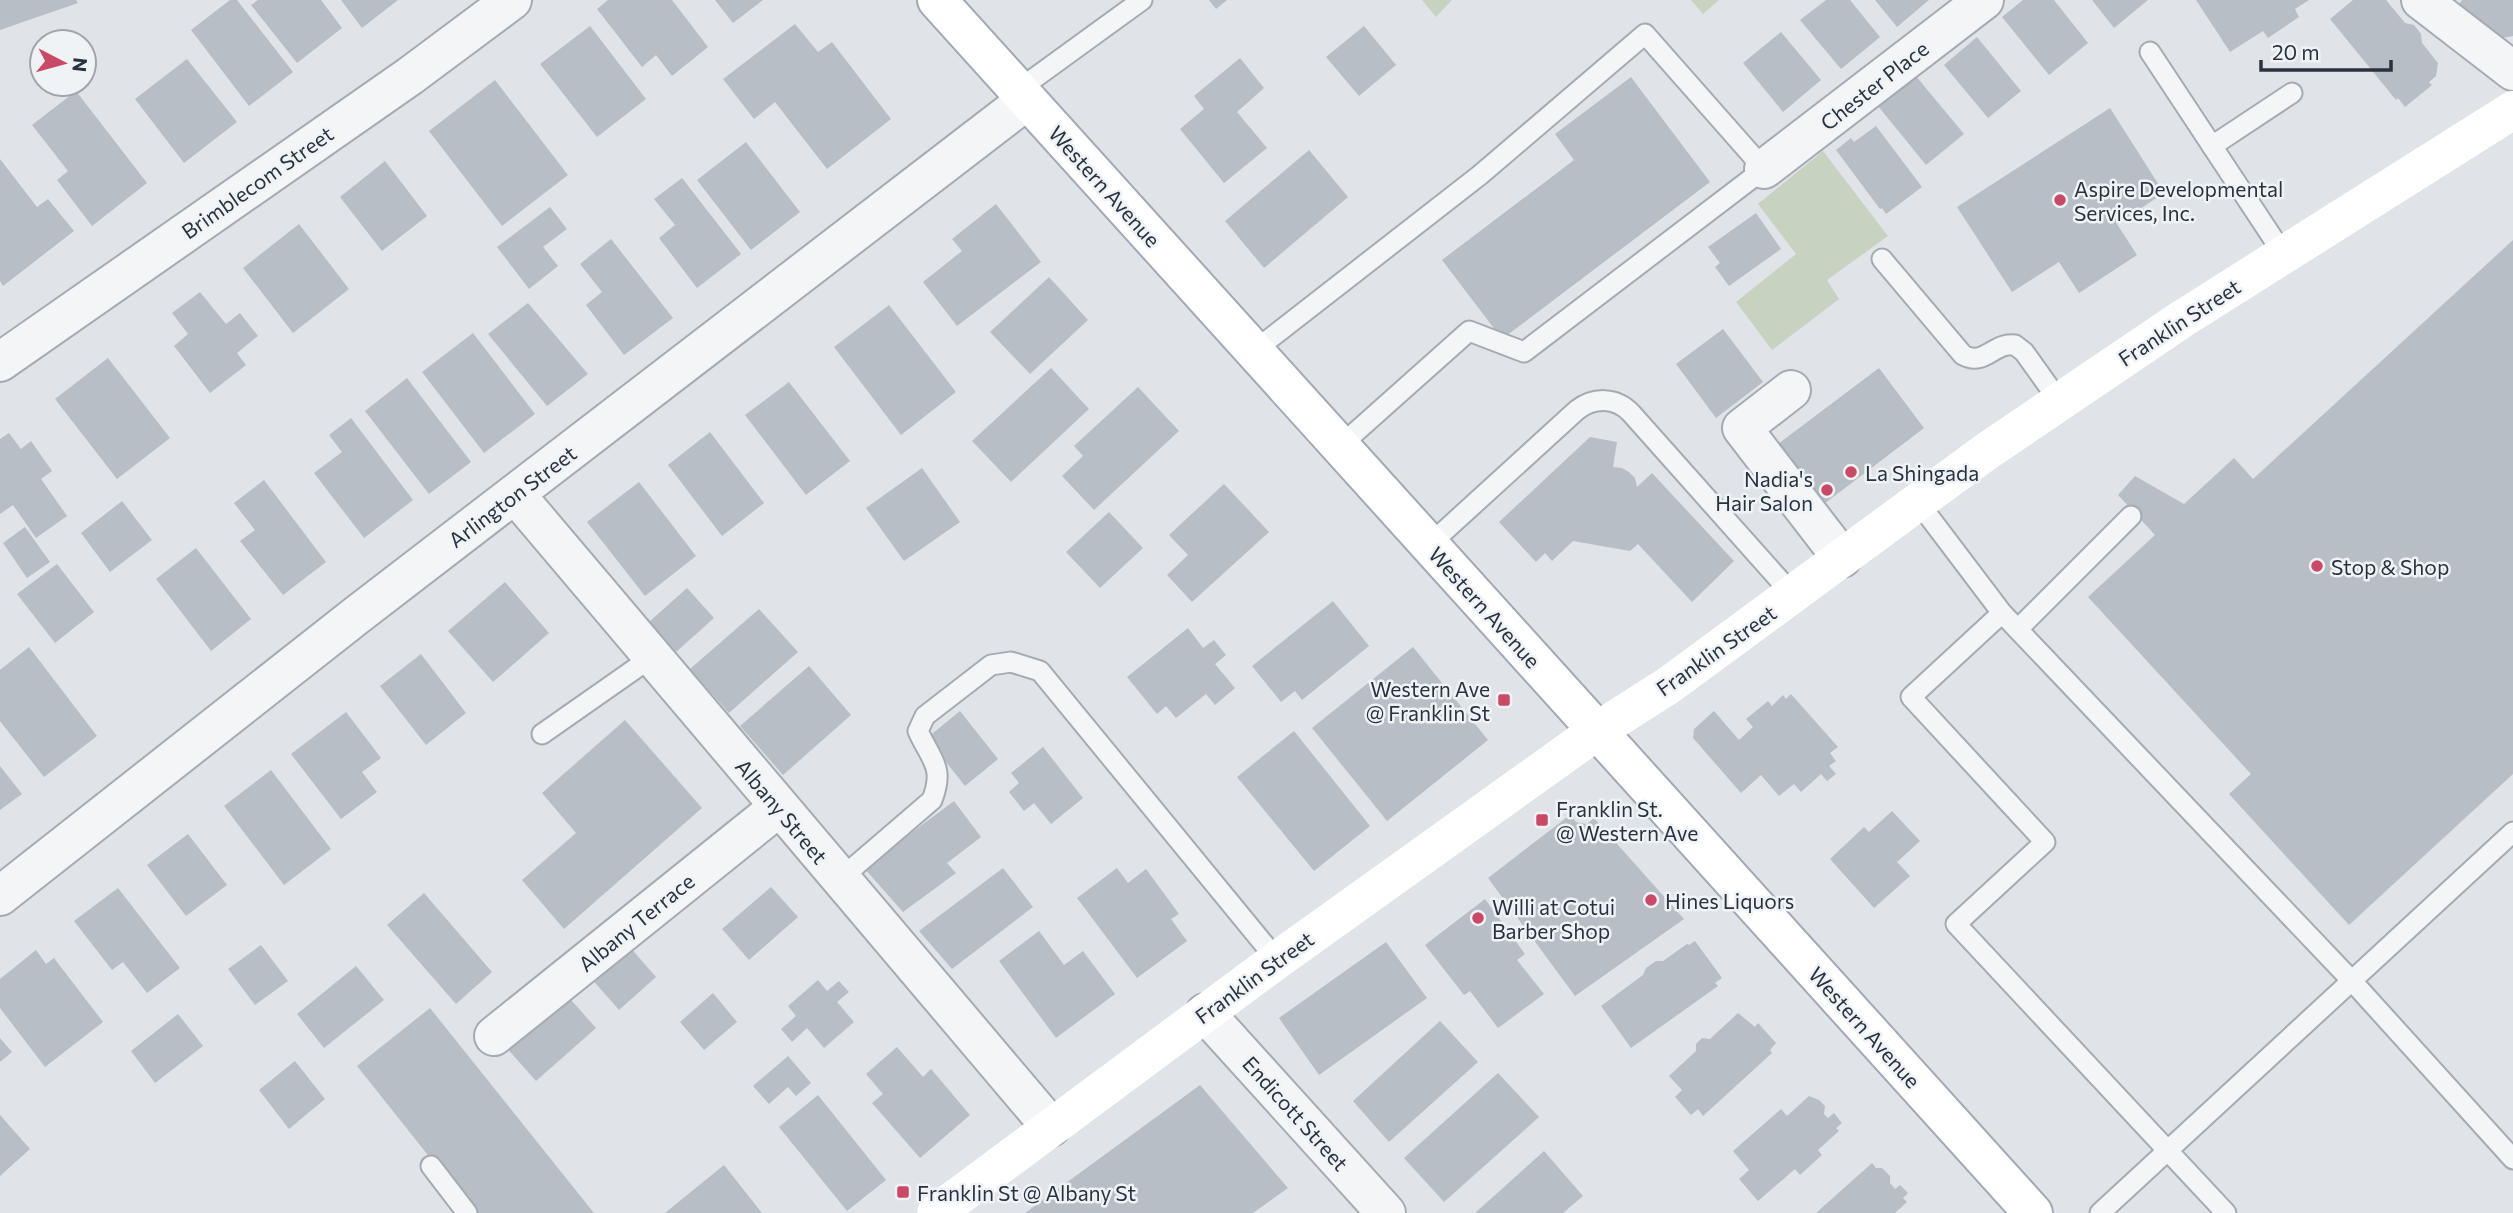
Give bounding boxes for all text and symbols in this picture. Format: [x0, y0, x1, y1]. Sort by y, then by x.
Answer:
north arrow [28, 28, 98, 98]
scale bar [2261, 28, 2390, 72]
street label: Chester Place [1815, 35, 1933, 135]
text: 20 m [2272, 39, 2320, 64]
text: N [68, 57, 93, 73]
street label: Brimblecom Street [176, 120, 338, 244]
street label: Western Avenue [1044, 120, 1166, 252]
place label: Aspire Developmental Services, Inc. [2074, 176, 2283, 225]
marker: Aspire Developmental Services, Inc. [2052, 192, 2068, 208]
street label: Franklin Street [2113, 273, 2245, 371]
street label: Arlington Street [443, 440, 581, 552]
place label: La Shingada [1865, 460, 1979, 485]
marker: La Shingada [1843, 464, 1859, 480]
place label: Nadia's Hair Salon [1715, 466, 1813, 515]
marker: Nadia's Hair Salon [1819, 482, 1835, 498]
street label: Western Avenue [1424, 541, 1546, 673]
place label: Stop & Shop [2331, 554, 2449, 579]
marker: Stop & Shop [2309, 558, 2325, 574]
street label: Franklin Street [1651, 599, 1781, 701]
place label: Western Ave @ Franklin St [1366, 676, 1490, 725]
marker: Western Ave @ Franklin St [1496, 692, 1512, 708]
street label: Albany Street [731, 753, 833, 869]
place label: Franklin St. @ Western Ave [1556, 796, 1698, 845]
marker: Franklin St. @ Western Ave [1534, 812, 1550, 828]
street label: Albany Terrace [573, 868, 699, 976]
place label: Hines Liquors [1665, 888, 1794, 913]
marker: Hines Liquors [1643, 892, 1659, 908]
place label: Willi at Cotui Barber Shop [1492, 894, 1615, 943]
marker: Willi at Cotui Barber Shop [1470, 910, 1486, 926]
street label: Franklin Street [1190, 926, 1318, 1028]
street label: Western Avenue [1804, 961, 1926, 1093]
street label: Endicott Street [1238, 1051, 1354, 1175]
place label: Franklin St @ Albany St [917, 1180, 1136, 1205]
marker: Franklin St @ Albany St [895, 1184, 911, 1200]

